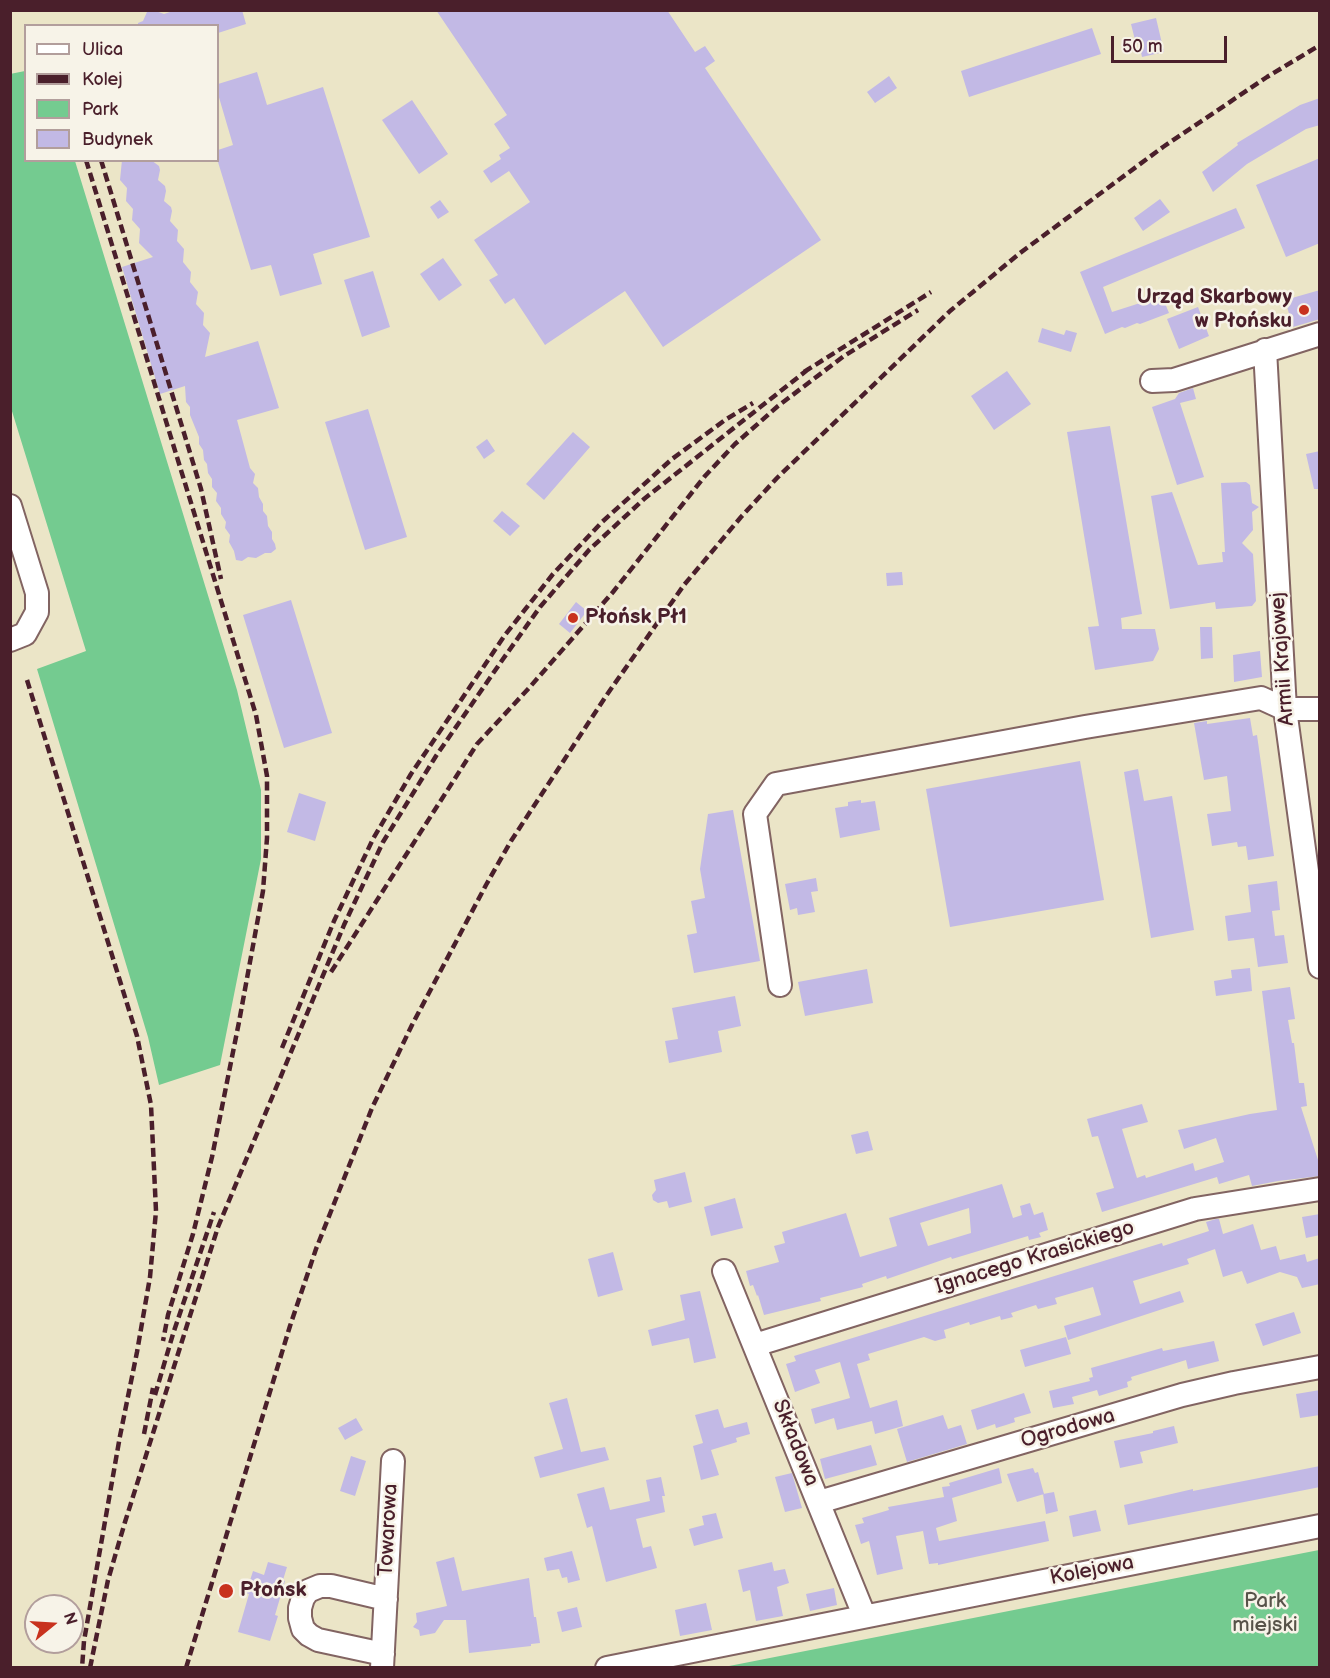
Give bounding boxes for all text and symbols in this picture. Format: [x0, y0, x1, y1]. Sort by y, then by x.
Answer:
legend [24, 24, 219, 162]
scale bar [1114, 24, 1230, 62]
text: 50 m [1122, 36, 1163, 57]
text: Ulica [82, 39, 123, 60]
text: Kolej [82, 69, 122, 90]
text: Park [82, 99, 118, 120]
text: Budynek [82, 129, 152, 150]
place label: Urząd Skarbowy w Płońsku [1137, 285, 1292, 335]
marker: Urząd Skarbowy w Płońsku [1297, 303, 1311, 317]
street label: Armii Krajowej [1266, 591, 1300, 727]
place label: Płońsk Pł1 [585, 605, 687, 631]
marker: Płońsk Pł1 [566, 611, 580, 625]
street label: Ignacego Krasickiego [933, 1216, 1137, 1300]
street label: Składowa [766, 1396, 824, 1490]
street label: Ogrodowa [1018, 1404, 1118, 1454]
street label: Towarowa [374, 1483, 404, 1577]
street label: Kolejowa [1048, 1551, 1136, 1591]
place label: Płońsk [240, 1578, 306, 1604]
marker: Płońsk [217, 1582, 235, 1600]
park label: Park miejski [1232, 1589, 1298, 1639]
north arrow [24, 1594, 84, 1654]
text: N [59, 1610, 81, 1628]

